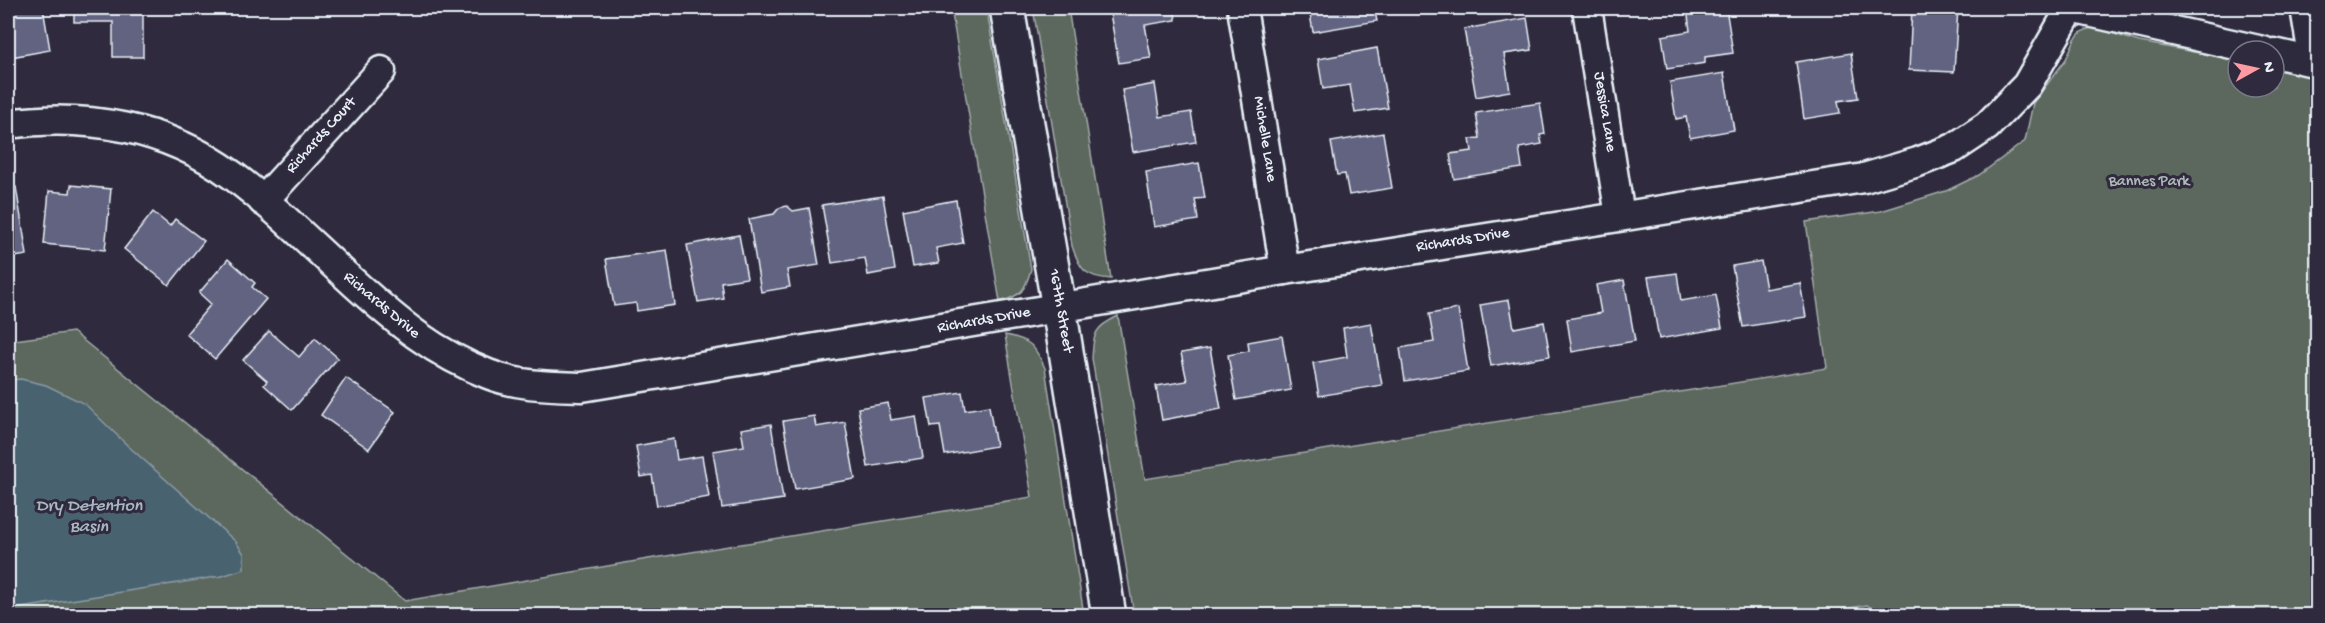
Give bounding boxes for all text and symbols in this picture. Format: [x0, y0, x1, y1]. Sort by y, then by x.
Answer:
north arrow [2226, 39, 2286, 99]
text: N [2257, 61, 2278, 74]
street label: Jessica Lane [1588, 71, 1620, 154]
street label: Richards Court [283, 93, 362, 178]
street label: Michelle Lane [1248, 95, 1280, 184]
park label: Bannes Park [2108, 173, 2191, 192]
street label: Richards Drive [1415, 224, 1512, 258]
street label: 167th Street [1043, 267, 1077, 356]
street label: Richards Drive [339, 268, 424, 344]
street label: Richards Drive [936, 303, 1033, 339]
water label: Dry Detention Basin [36, 496, 143, 538]

